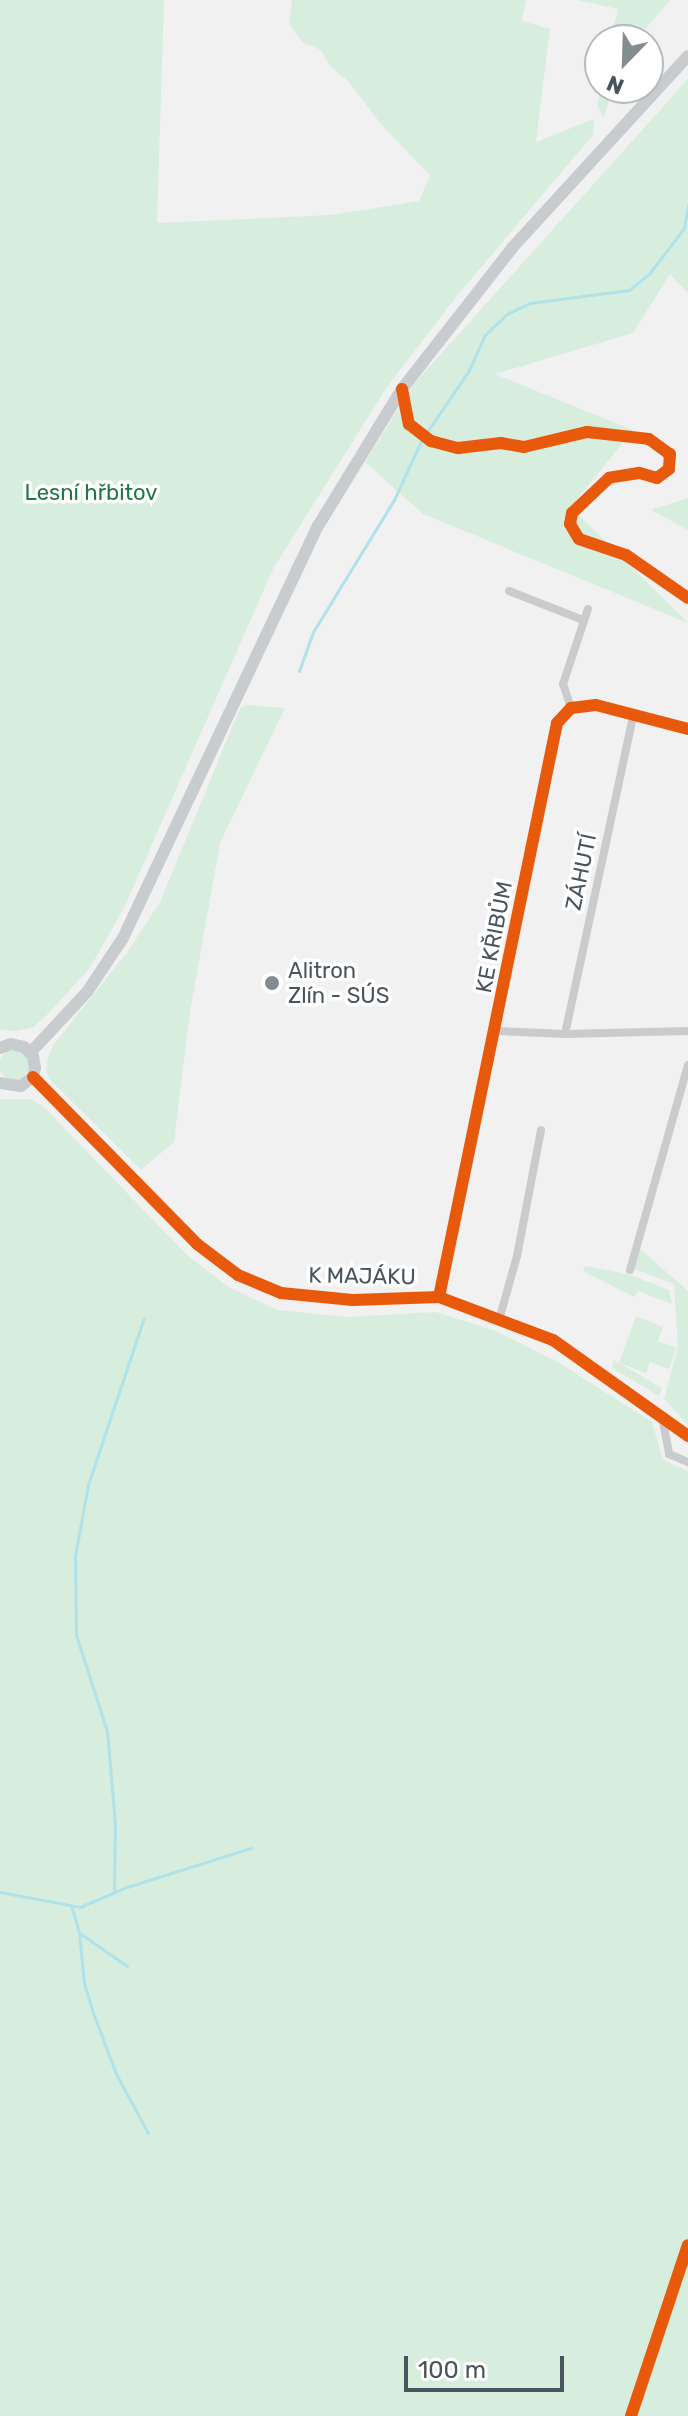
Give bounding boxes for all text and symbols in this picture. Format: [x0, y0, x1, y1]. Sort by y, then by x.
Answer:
north arrow [584, 24, 664, 104]
text: N [603, 69, 628, 100]
park label: Lesní hřbitov [25, 480, 157, 506]
street label: ZÁHUTÍ [560, 831, 602, 913]
street label: KE KŘIBŮM [470, 879, 518, 995]
place label: Alitron Zlín - SÚS [288, 957, 389, 1008]
marker: Alitron Zlín - SÚS [263, 974, 281, 992]
street label: K MAJÁKU [308, 1262, 416, 1290]
scale bar [408, 2340, 568, 2390]
text: 100 m [418, 2356, 486, 2384]

